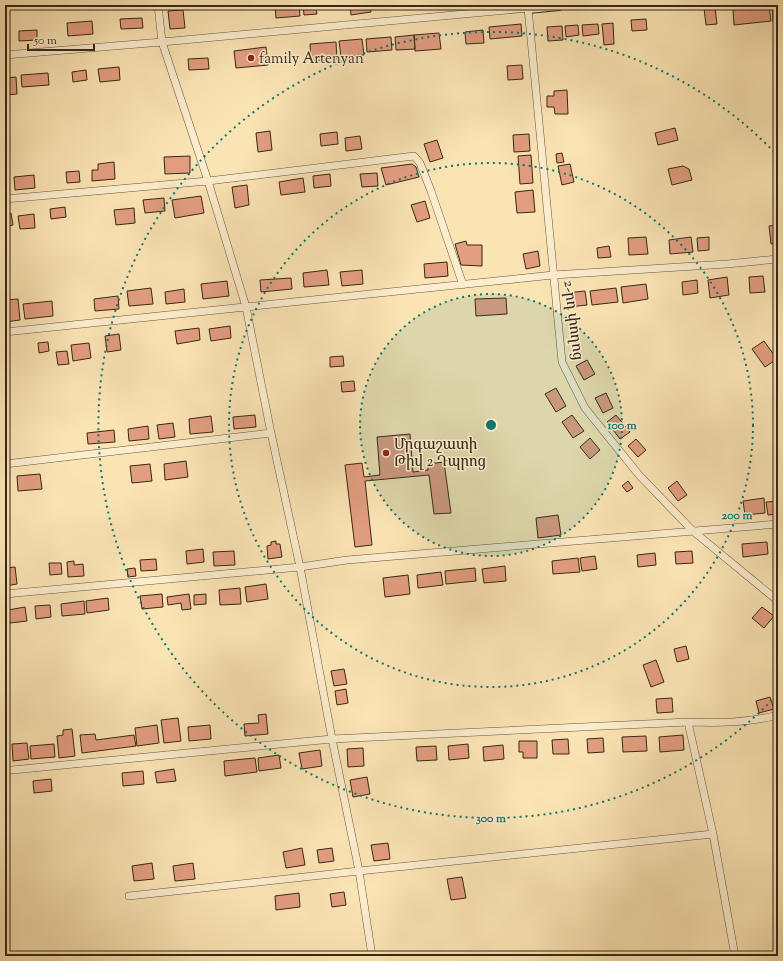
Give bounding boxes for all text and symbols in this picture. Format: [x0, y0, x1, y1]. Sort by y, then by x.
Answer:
scale bar [28, 26, 94, 52]
text: 50 m [33, 32, 57, 50]
place label: family Artenyan [259, 49, 364, 70]
marker: family Artenyan [246, 53, 256, 63]
street label: 2-րդ փողոց [557, 279, 588, 361]
text: 100 m [606, 417, 637, 435]
centre of rings [484, 418, 498, 432]
place label: Մրգաշատի Թիվ 2 Դպրոց [394, 435, 486, 473]
marker: Մրգաշատի Թիվ 2 Դպրոց [381, 448, 391, 458]
text: 200 m [722, 507, 752, 525]
text: 300 m [476, 810, 506, 828]

